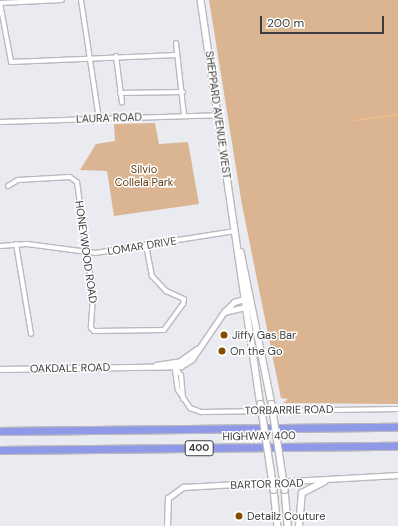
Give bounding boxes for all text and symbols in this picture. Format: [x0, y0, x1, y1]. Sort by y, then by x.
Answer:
scale bar [262, 8, 386, 34]
text: 200 m [267, 15, 304, 31]
street label: SHEPPARD AVENUE WEST [202, 50, 234, 180]
street label: LAURA ROAD [76, 110, 142, 126]
park label: Silvio Collela Park [115, 163, 173, 189]
street label: HONEYWOOD ROAD [72, 200, 100, 304]
street label: LOMAR DRIVE [106, 234, 178, 258]
place label: Jiffy Gas Bar [232, 328, 296, 342]
marker: Jiffy Gas Bar [219, 330, 229, 340]
place label: On the Go [230, 344, 282, 358]
marker: On the Go [217, 346, 227, 356]
street label: OAKDALE ROAD [30, 361, 110, 375]
street label: TORBARRIE ROAD [245, 403, 333, 417]
street label: HIGHWAY 400 [222, 429, 296, 443]
road number: 400 [184, 440, 214, 456]
street label: BARTOR ROAD [230, 476, 304, 492]
place label: Detailz Couture [247, 509, 325, 523]
marker: Detailz Couture [234, 511, 244, 521]

